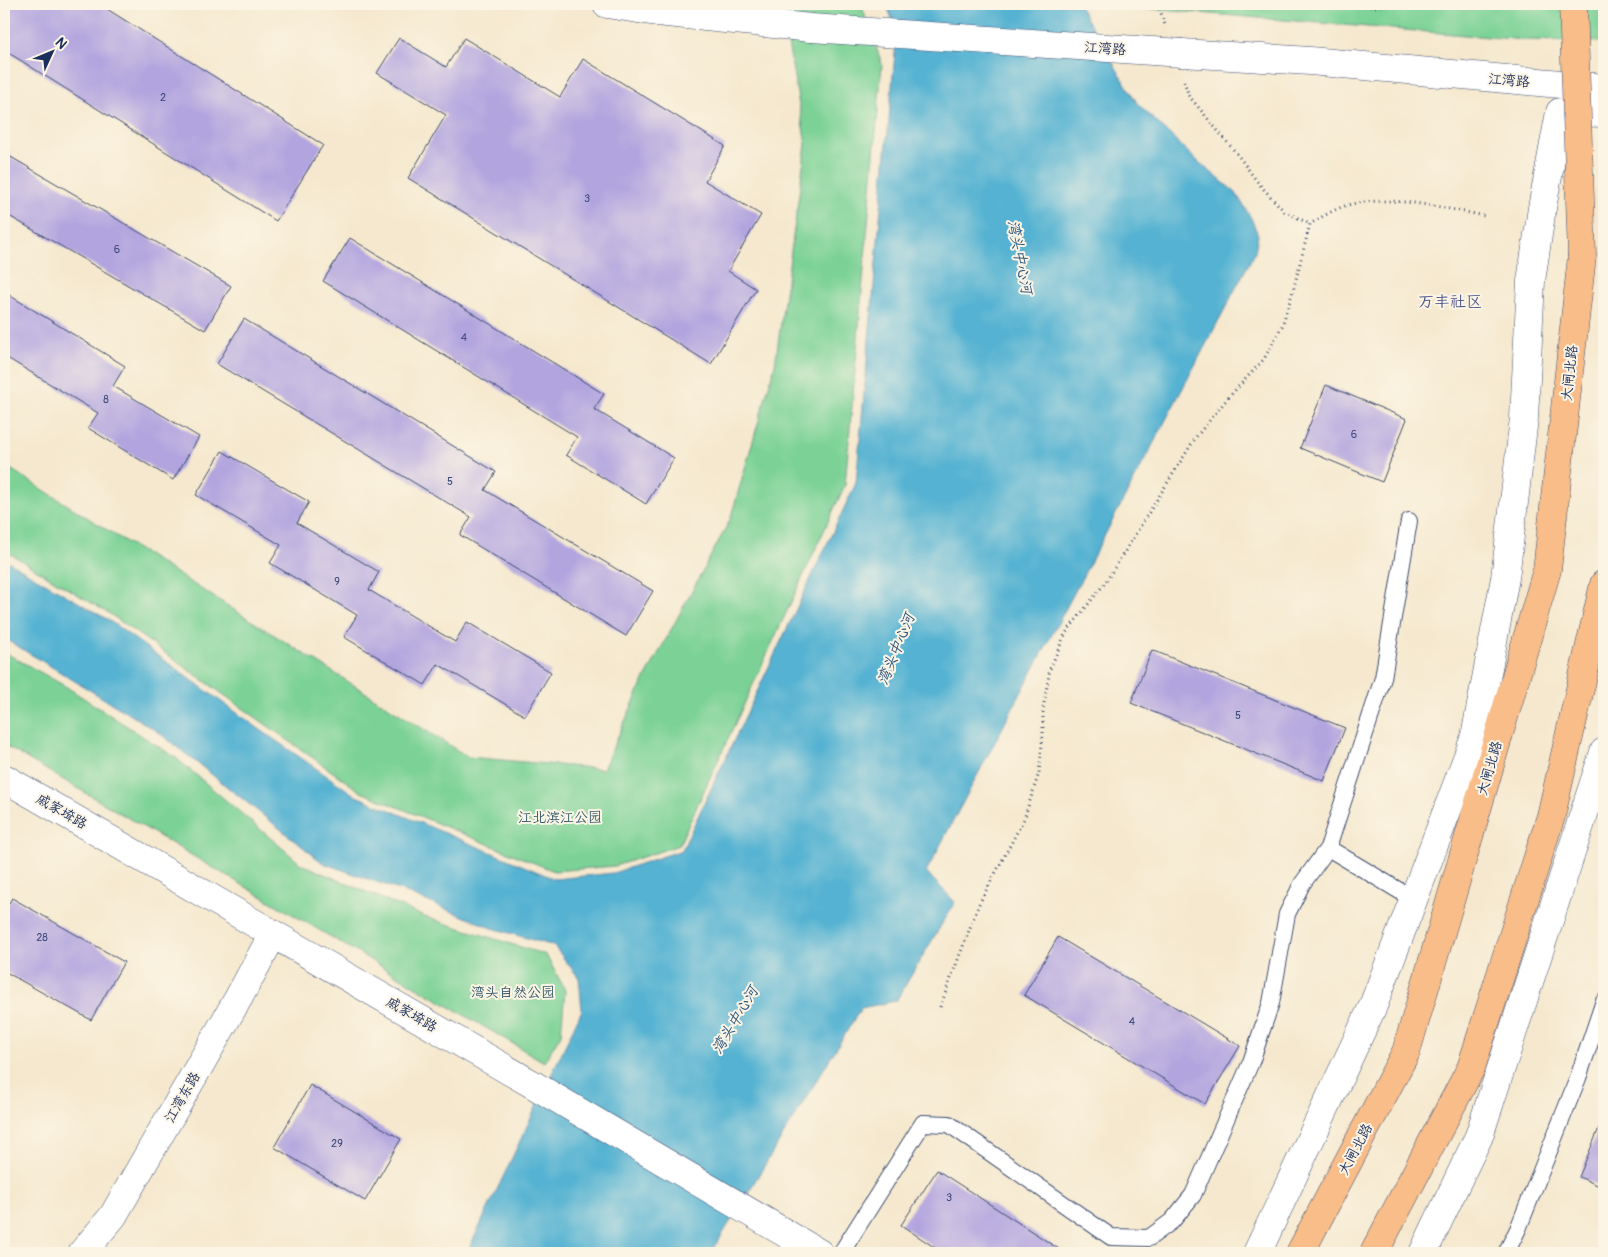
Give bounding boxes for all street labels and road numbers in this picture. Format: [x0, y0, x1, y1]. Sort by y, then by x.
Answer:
street label: 江湾路 [1083, 39, 1127, 58]
street label: 江湾路 [1487, 70, 1531, 91]
street label: 大闸北路 [1558, 344, 1581, 402]
street label: 大闸北路 [1474, 739, 1505, 797]
street label: 戚家𡍲路 [33, 790, 90, 833]
street label: 戚家𡍲路 [383, 993, 440, 1036]
street label: 江湾东路 [161, 1069, 204, 1126]
street label: 大闸北路 [1335, 1121, 1376, 1178]

